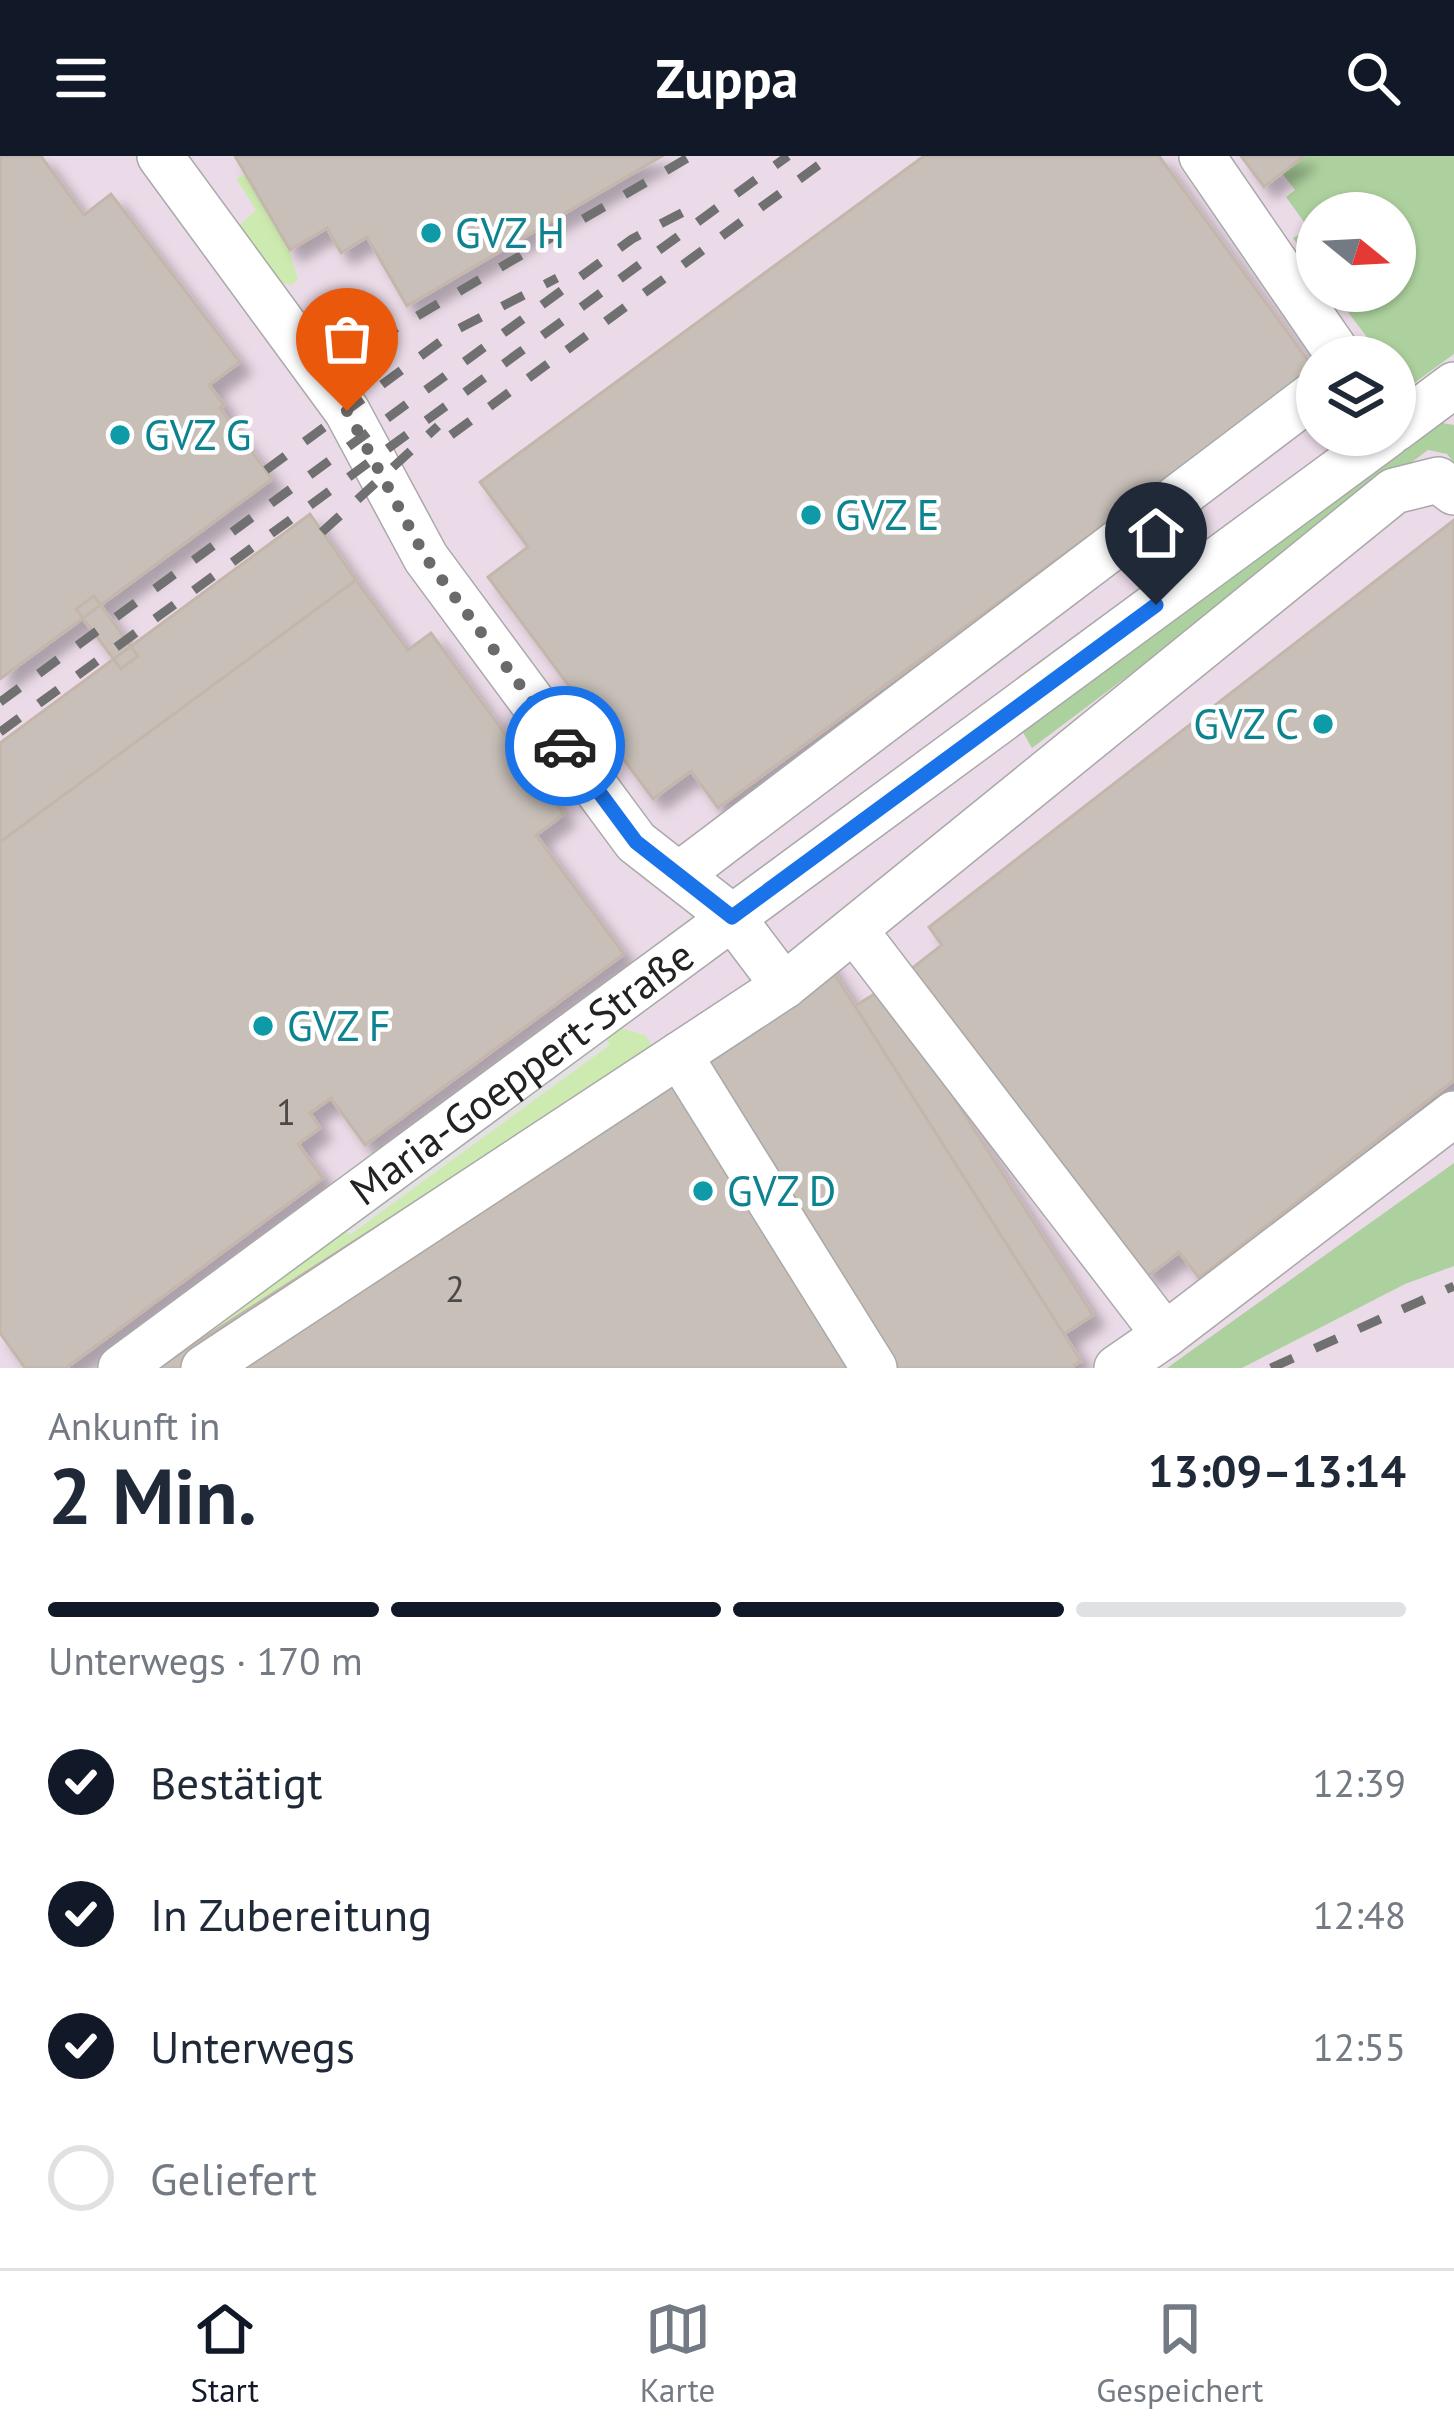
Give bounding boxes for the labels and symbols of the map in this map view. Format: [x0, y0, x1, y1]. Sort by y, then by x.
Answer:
north arrow [1296, 192, 1416, 312]
place label: GVZ H [455, 205, 565, 260]
marker: GVZ H [418, 220, 444, 246]
pin [296, 288, 398, 411]
place label: GVZ G [144, 407, 252, 462]
marker: GVZ G [107, 422, 133, 448]
pin [1105, 482, 1207, 605]
place label: GVZ E [835, 487, 939, 542]
marker: GVZ E [798, 502, 824, 528]
courier [505, 686, 625, 806]
place label: GVZ C [1193, 696, 1299, 751]
marker: GVZ C [1310, 711, 1336, 737]
street label: Maria-Goeppert-Straße [339, 927, 704, 1217]
place label: GVZ F [287, 998, 391, 1053]
marker: GVZ F [250, 1013, 276, 1039]
house number: 1 [276, 1088, 296, 1135]
place label: GVZ D [727, 1163, 836, 1218]
marker: GVZ D [690, 1178, 716, 1204]
house number: 2 [445, 1265, 465, 1312]

